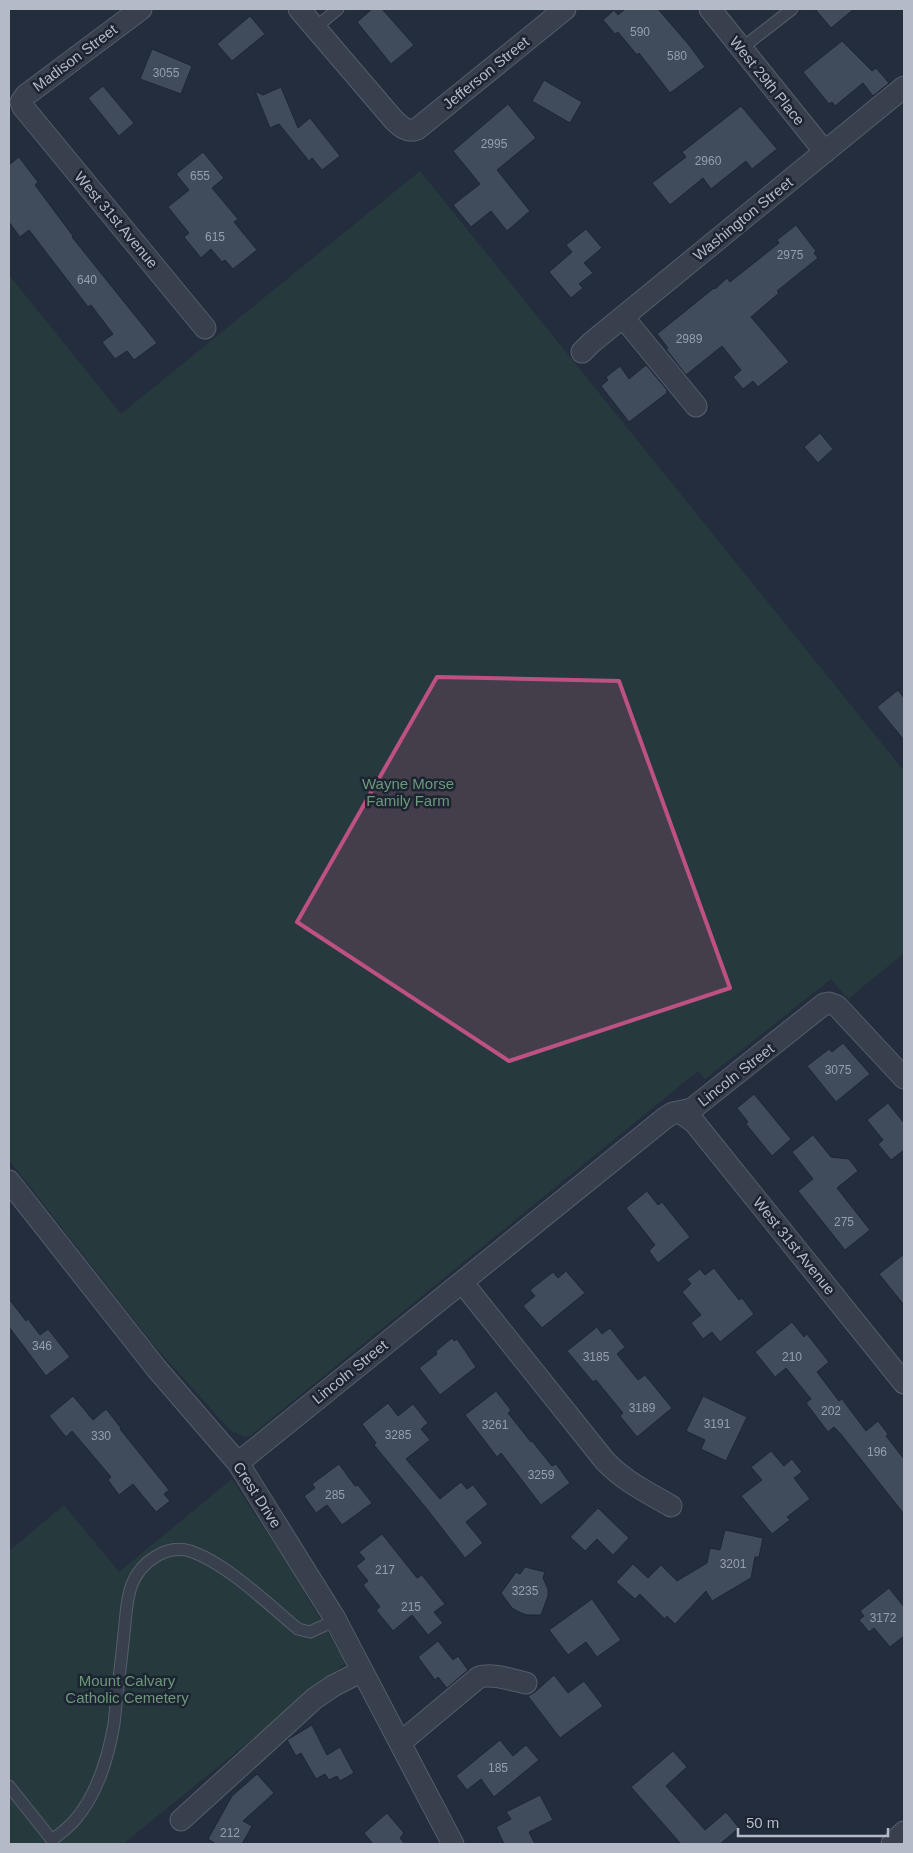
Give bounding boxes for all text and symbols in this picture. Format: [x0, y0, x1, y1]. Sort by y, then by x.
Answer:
street label: Madison Street [29, 20, 121, 95]
house number: 590 [630, 25, 650, 39]
street label: Jefferson Street [439, 32, 533, 112]
street label: West 29th Place [726, 33, 808, 128]
house number: 580 [667, 49, 687, 63]
house number: 3055 [153, 66, 180, 80]
house number: 2995 [481, 137, 508, 151]
house number: 2960 [695, 154, 722, 168]
street label: West 31st Avenue [71, 168, 162, 271]
house number: 655 [190, 169, 210, 183]
street label: Washington Street [690, 173, 796, 264]
house number: 615 [205, 230, 225, 244]
house number: 2975 [777, 248, 804, 262]
house number: 640 [77, 273, 97, 287]
house number: 2989 [676, 332, 703, 346]
park label: Wayne Morse Family Farm [362, 775, 454, 809]
street label: Lincoln Street [694, 1039, 778, 1110]
house number: 3075 [825, 1063, 852, 1077]
street label: West 31st Avenue [750, 1194, 839, 1298]
house number: 275 [834, 1215, 854, 1229]
street label: Lincoln Street [309, 1336, 391, 1407]
house number: 346 [32, 1339, 52, 1353]
house number: 3185 [583, 1350, 610, 1364]
house number: 210 [782, 1350, 802, 1364]
house number: 3189 [629, 1401, 656, 1415]
house number: 202 [821, 1404, 841, 1418]
house number: 3191 [704, 1417, 731, 1431]
house number: 3261 [482, 1418, 509, 1432]
house number: 3285 [385, 1428, 412, 1442]
house number: 330 [91, 1429, 111, 1443]
house number: 196 [867, 1445, 887, 1459]
street label: Crest Drive [230, 1459, 285, 1531]
house number: 3259 [528, 1468, 555, 1482]
house number: 285 [325, 1488, 345, 1502]
house number: 3201 [720, 1557, 747, 1571]
house number: 217 [375, 1563, 395, 1577]
house number: 3235 [512, 1584, 539, 1598]
house number: 215 [401, 1600, 421, 1614]
house number: 3172 [870, 1611, 897, 1625]
park label: Mount Calvary Catholic Cemetery [65, 1672, 189, 1706]
house number: 185 [488, 1761, 508, 1775]
scale bar [738, 1806, 888, 1838]
text: 50 m [746, 1814, 779, 1831]
house number: 212 [220, 1826, 240, 1840]

